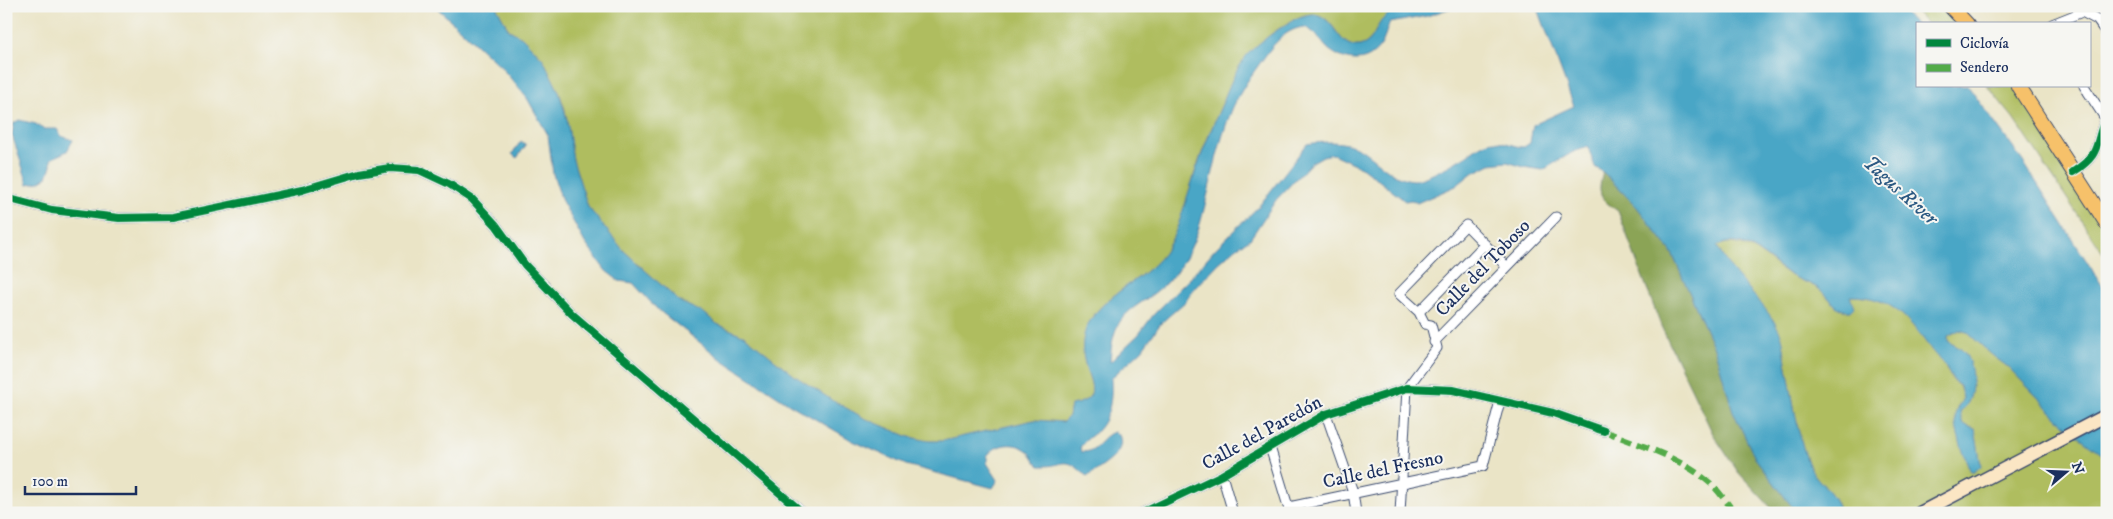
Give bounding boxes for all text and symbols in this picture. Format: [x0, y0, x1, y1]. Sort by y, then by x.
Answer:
legend [1916, 22, 2090, 88]
text: Ciclovía [1960, 34, 2009, 53]
text: Sendero [1960, 58, 2008, 77]
water label: Tagus River [1858, 151, 1944, 232]
street label: Calle del Toboso [1431, 215, 1535, 321]
street label: Calle del Paredón [1198, 390, 1326, 475]
street label: Calle del Fresno [1321, 446, 1445, 494]
north arrow [2040, 446, 2090, 496]
text: N [2067, 460, 2088, 477]
scale bar [25, 464, 136, 496]
text: 100 m [32, 472, 68, 491]

